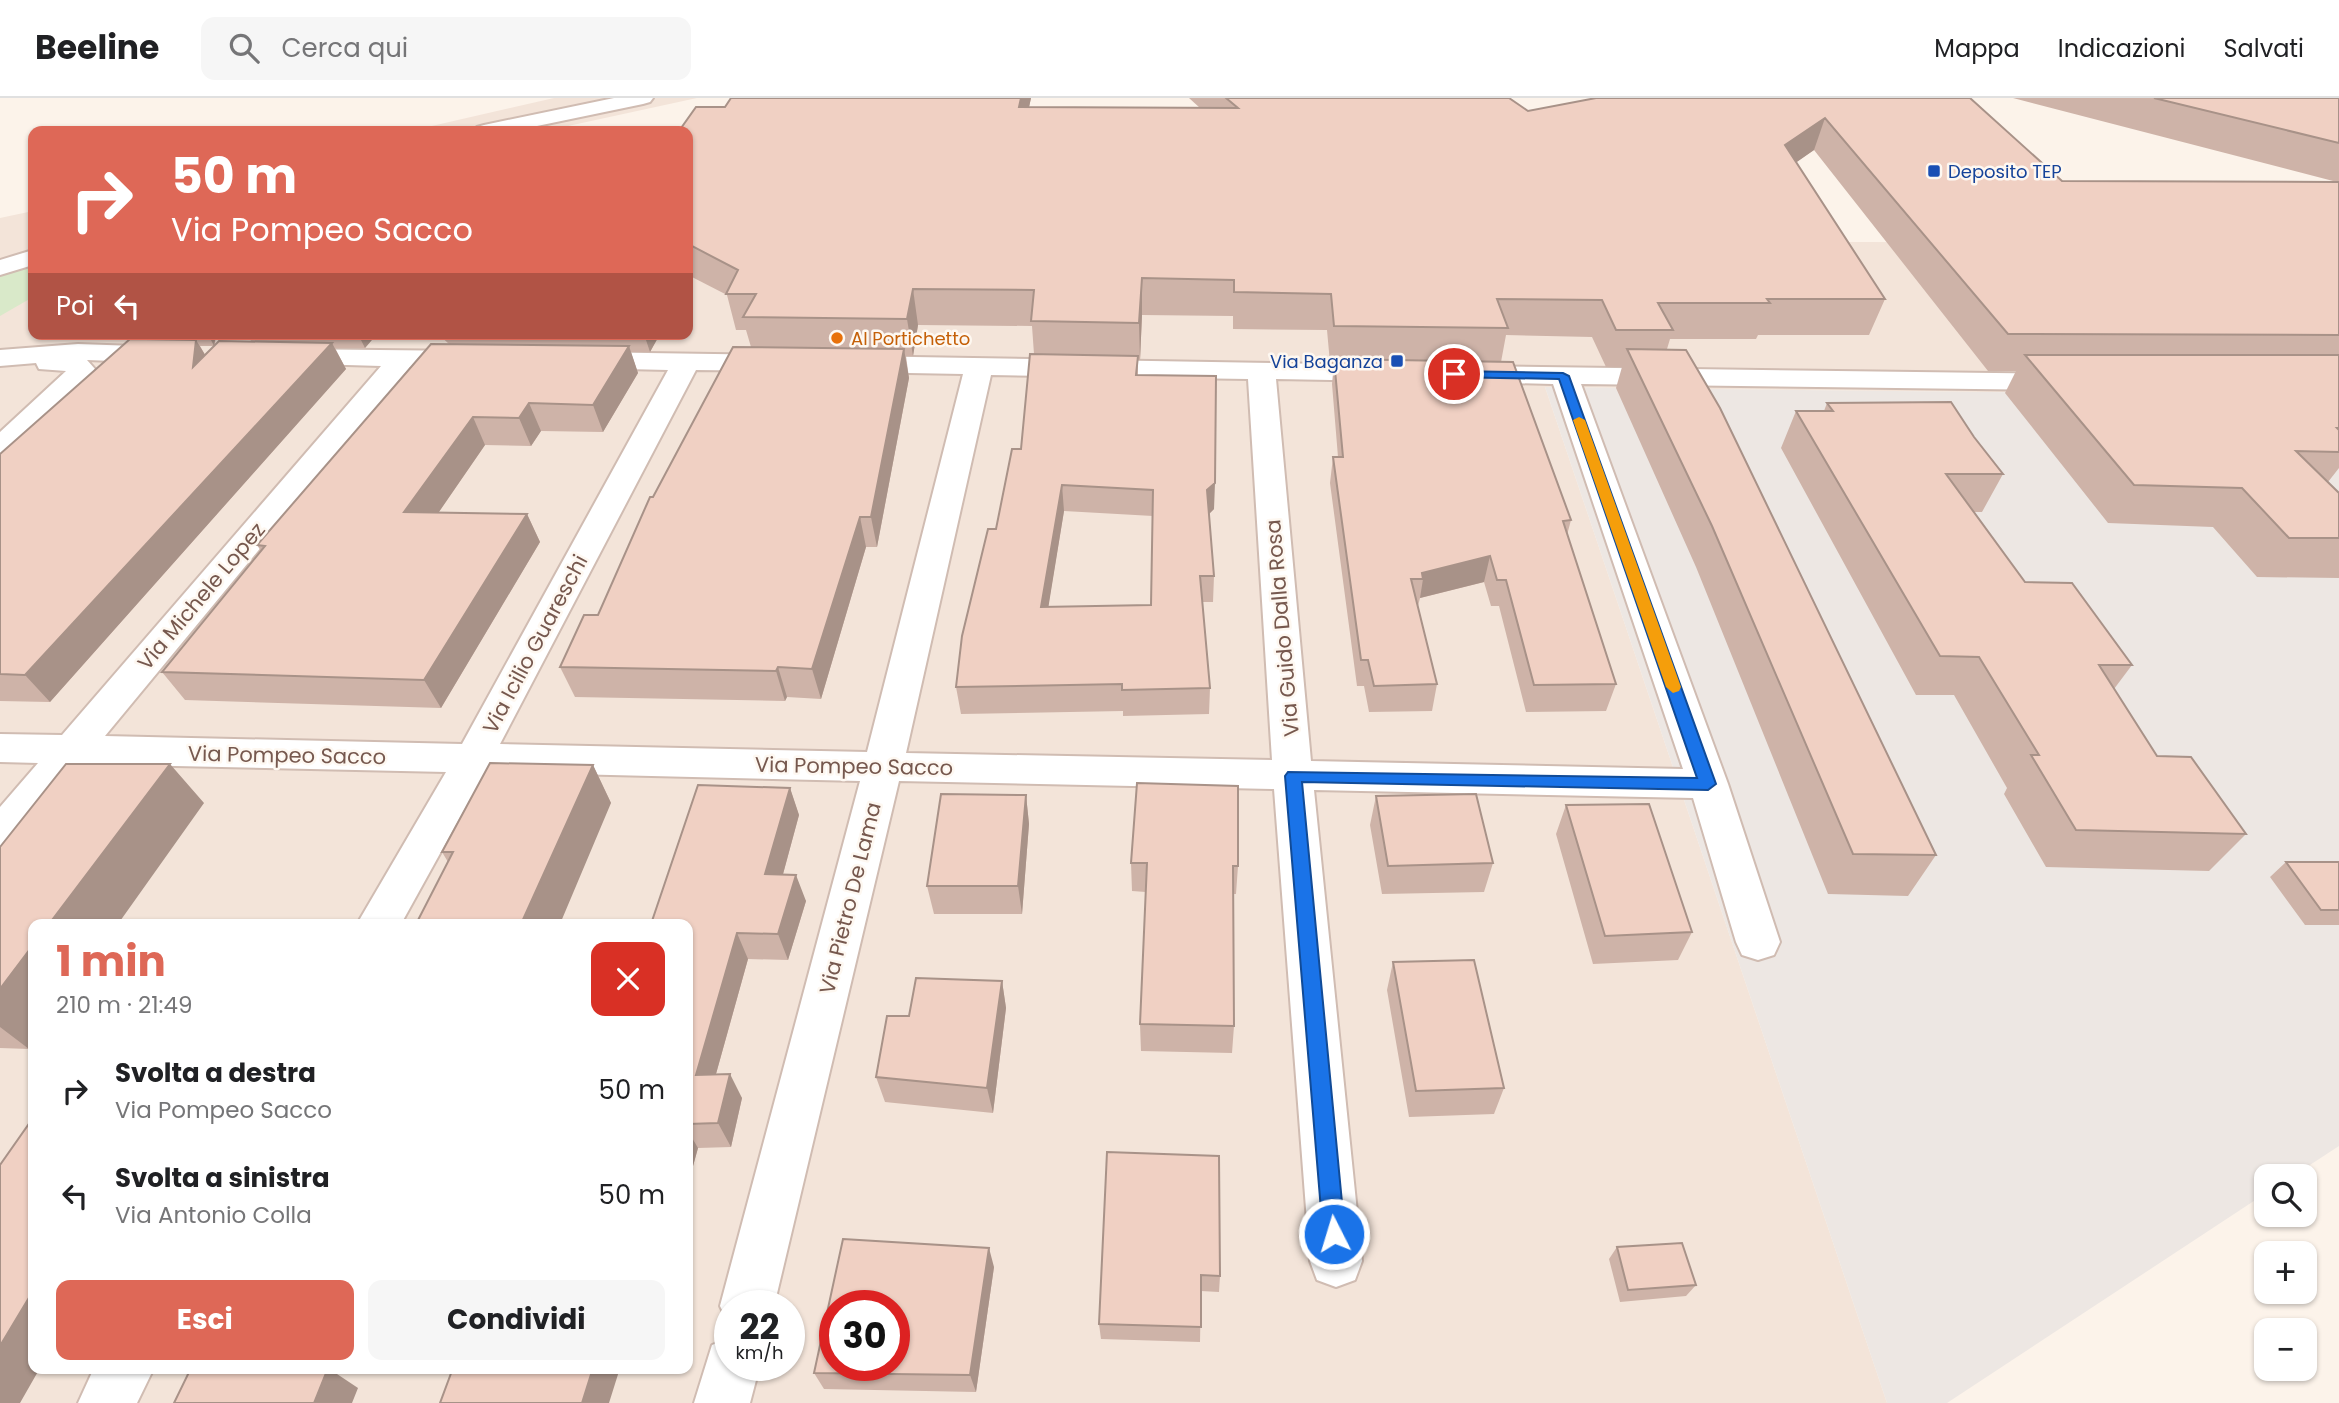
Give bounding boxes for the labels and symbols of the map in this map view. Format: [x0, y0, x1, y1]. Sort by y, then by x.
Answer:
place label: Deposito TEP [1948, 159, 2062, 184]
marker: Deposito TEP [1926, 163, 1942, 179]
place label: Al Portichetto [851, 326, 970, 351]
marker: Al Portichetto [829, 330, 845, 346]
pin [1424, 344, 1484, 404]
place label: Via Baganza [1270, 349, 1383, 374]
marker: Via Baganza [1389, 353, 1405, 369]
street label: Via Michele Lopez [131, 516, 271, 676]
street label: Via Guido Dalla Rosa [1258, 518, 1306, 738]
street label: Via Icilio Guareschi [476, 549, 594, 739]
street label: Via Pompeo Sacco [188, 739, 386, 771]
street label: Via Pompeo Sacco [755, 750, 953, 782]
street label: Via Pietro De Lama [812, 799, 888, 997]
position arrow [1297, 1197, 1371, 1271]
speed limit sign: 30 [819, 1290, 910, 1381]

